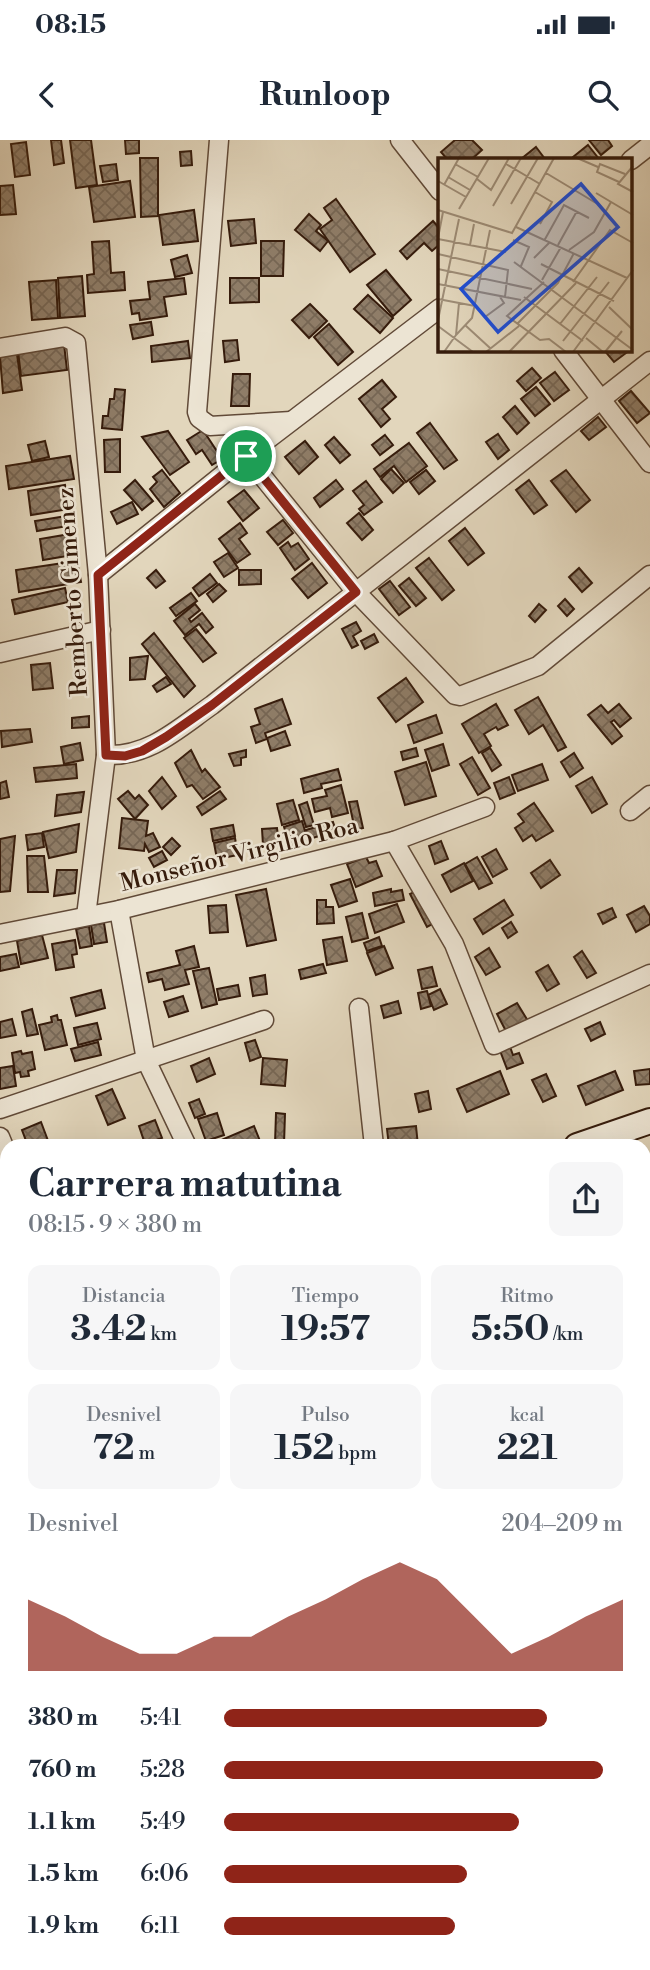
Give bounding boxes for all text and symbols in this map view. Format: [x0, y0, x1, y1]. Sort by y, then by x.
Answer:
text: 08:15 [35, 9, 106, 41]
text: Runloop [259, 75, 391, 115]
icon: back [28, 76, 66, 114]
icon: search [584, 76, 622, 114]
inset map [438, 158, 632, 352]
pin [216, 426, 276, 486]
icon: arrive [227, 437, 265, 475]
street label: Remberto Gimenez [51, 486, 95, 698]
street label: Monseñor Virgilio Roa [117, 811, 362, 899]
text: Carrera matutina [28, 1161, 342, 1208]
button: share [549, 1162, 623, 1236]
text: 08:15 · 9 × 380 m [28, 1211, 202, 1239]
text: Distancia [82, 1284, 165, 1308]
text: Tiempo [292, 1284, 359, 1308]
text: Ritmo [501, 1284, 554, 1308]
text: 3.42 [71, 1308, 147, 1351]
text: 19:57 [281, 1308, 370, 1351]
text: 5:50 [471, 1308, 549, 1351]
text: km [147, 1322, 177, 1346]
text: /km [549, 1322, 583, 1346]
text: Desnivel [87, 1403, 161, 1427]
text: Pulso [301, 1403, 350, 1427]
text: kcal [510, 1403, 544, 1427]
text: 72 [93, 1427, 135, 1470]
text: 152 [274, 1427, 335, 1470]
text: 221 [497, 1427, 558, 1470]
text: m [135, 1441, 155, 1465]
text: bpm [335, 1441, 377, 1465]
text: Desnivel [28, 1510, 118, 1538]
text: 204–209 m [501, 1510, 623, 1538]
text: 380 m [28, 1704, 98, 1732]
text: 5:41 [140, 1704, 181, 1732]
text: 760 m [28, 1756, 96, 1784]
text: 5:28 [140, 1756, 185, 1784]
text: 1.1 km [28, 1808, 96, 1836]
text: 5:49 [140, 1808, 186, 1836]
text: 1.5 km [28, 1860, 99, 1888]
text: 6:06 [140, 1860, 188, 1888]
text: 1.9 km [28, 1912, 99, 1940]
text: 6:11 [140, 1912, 180, 1940]

